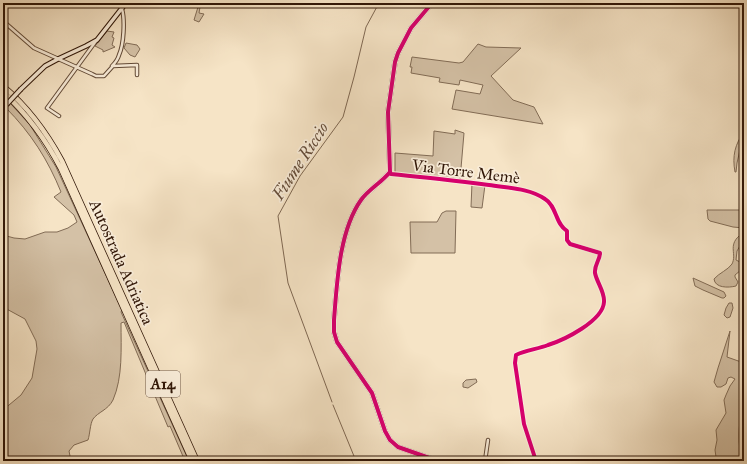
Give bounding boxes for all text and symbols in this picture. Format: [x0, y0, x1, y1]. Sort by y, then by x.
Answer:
water label: Fiume Riccio [267, 118, 334, 205]
street label: Via Torre Memè [410, 155, 521, 188]
street label: Autostrada Adriatica [85, 196, 158, 328]
road number: A14 [146, 371, 180, 397]

